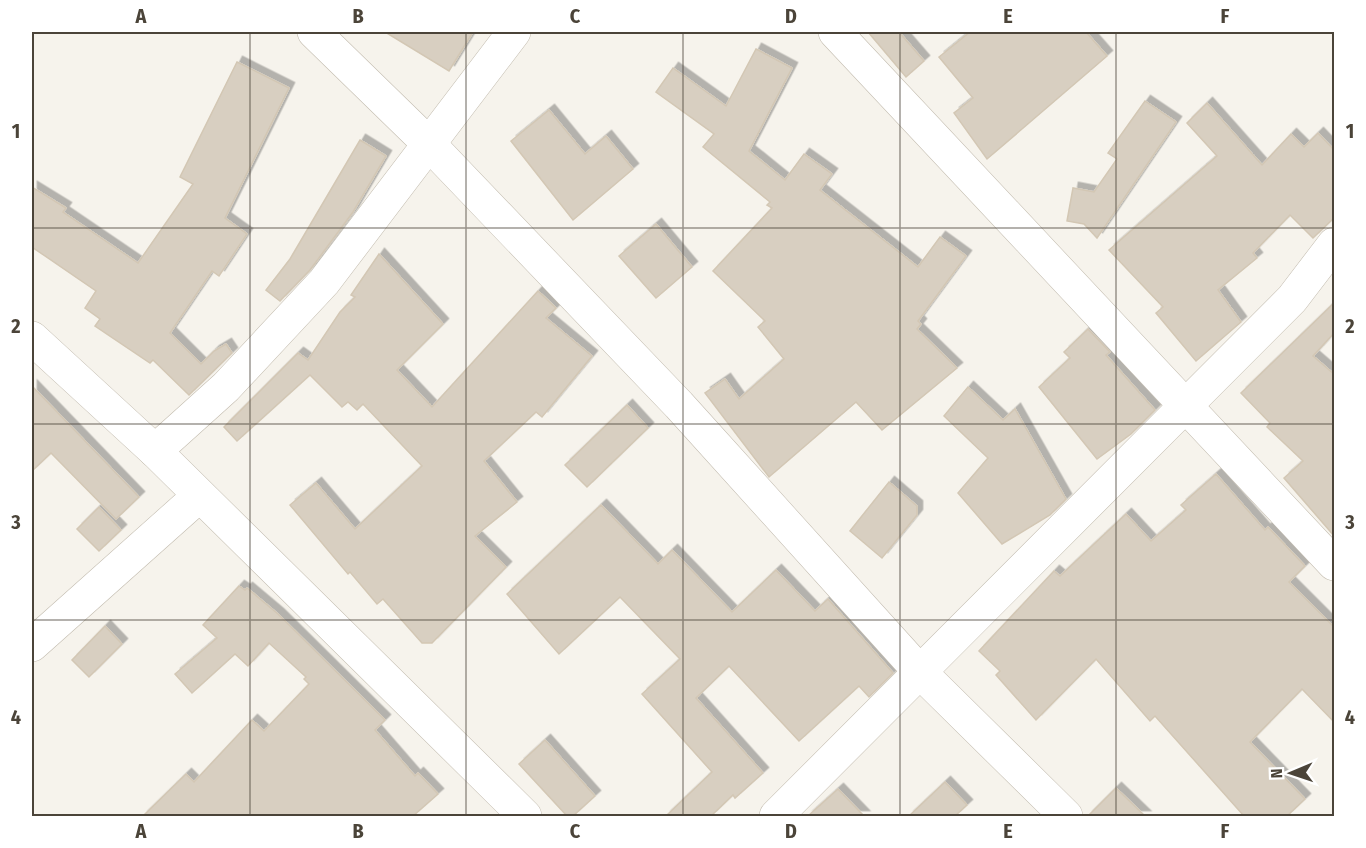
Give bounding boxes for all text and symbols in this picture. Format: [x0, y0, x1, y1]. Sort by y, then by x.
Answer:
text: A [135, 4, 148, 28]
text: B [352, 4, 364, 28]
text: C [570, 4, 581, 28]
text: D [785, 4, 797, 28]
text: E [1003, 4, 1013, 28]
text: F [1221, 4, 1230, 28]
text: 1 [12, 119, 20, 143]
text: 1 [1346, 119, 1354, 143]
text: 2 [10, 314, 21, 338]
text: 2 [1344, 314, 1355, 338]
text: 3 [10, 510, 21, 534]
text: 3 [1344, 510, 1355, 534]
text: 4 [11, 705, 21, 729]
text: 4 [1345, 705, 1355, 729]
north arrow [1261, 743, 1321, 803]
text: N [1267, 768, 1286, 779]
text: A [135, 819, 148, 843]
text: B [352, 819, 364, 843]
text: C [570, 819, 581, 843]
text: D [785, 819, 797, 843]
text: E [1003, 819, 1013, 843]
text: F [1221, 819, 1230, 843]

